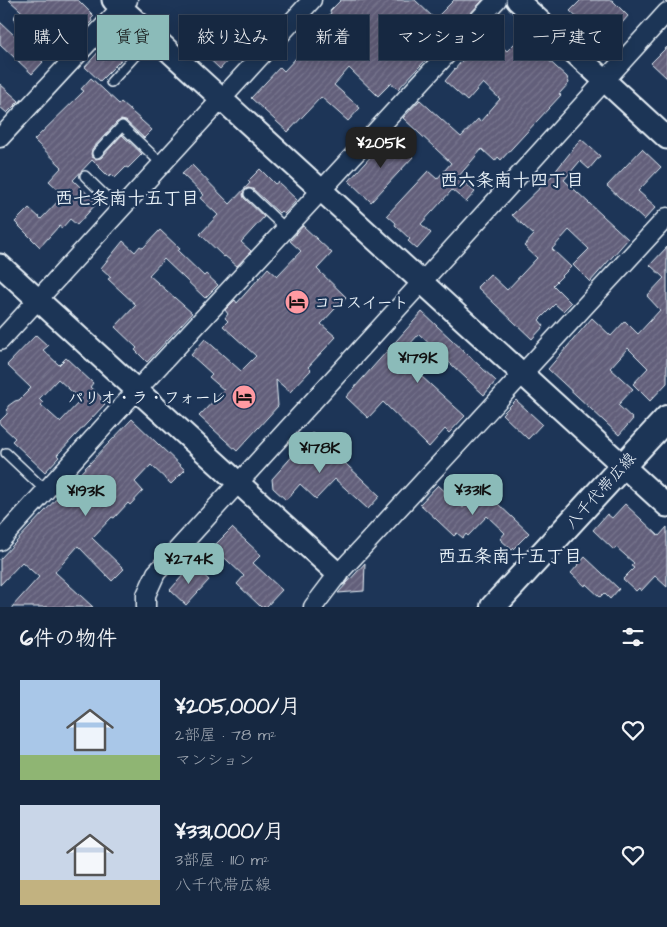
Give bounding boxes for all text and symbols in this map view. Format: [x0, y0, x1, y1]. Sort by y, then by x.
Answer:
chip: 購入 [15, 15, 87, 60]
chip: 賃貸 [97, 15, 169, 60]
chip: 絞り込み [179, 15, 287, 60]
chip: 新着 [297, 15, 369, 60]
chip: マンション [379, 15, 504, 60]
chip: 一戸建て [514, 15, 622, 60]
pin: ¥205K [346, 126, 416, 169]
text: ¥205K [357, 132, 405, 154]
district label: 西六条南十四丁目 [440, 168, 584, 193]
district label: 西七条南十五丁目 [55, 186, 199, 211]
hotel icon: ココスイート [284, 289, 310, 315]
place label: ココスイート [314, 292, 409, 314]
pin: ¥179K [383, 342, 453, 384]
text: ¥179K [398, 347, 438, 369]
hotel icon: パリオ・ラ・フォーレ [231, 384, 257, 410]
place label: パリオ・ラ・フォーレ [68, 387, 226, 409]
pin: ¥178K [285, 432, 355, 474]
text: ¥178K [300, 437, 340, 459]
street label: 八千代帯広線 [560, 448, 641, 534]
pin: ¥193K [51, 474, 121, 517]
pin: ¥331K [438, 474, 508, 516]
text: ¥331K [455, 479, 491, 501]
text: ¥193K [67, 480, 105, 502]
pin: ¥274K [154, 542, 224, 585]
district label: 西五条南十五丁目 [438, 544, 582, 569]
text: ¥274K [165, 548, 213, 570]
icon: filters [619, 623, 647, 651]
text: 6件の物件 [20, 624, 117, 653]
text: ¥205,000/月 [175, 692, 300, 721]
icon: home [60, 700, 120, 760]
icon: heart [619, 716, 647, 744]
text: 2部屋 · 78 m² [175, 724, 276, 746]
text: マンション [175, 749, 254, 771]
text: ¥331,000/月 [175, 817, 284, 846]
icon: home [60, 825, 120, 885]
icon: heart [619, 841, 647, 869]
text: 3部屋 · 110 m² [175, 849, 269, 871]
text: 八千代帯広線 [175, 874, 271, 896]

